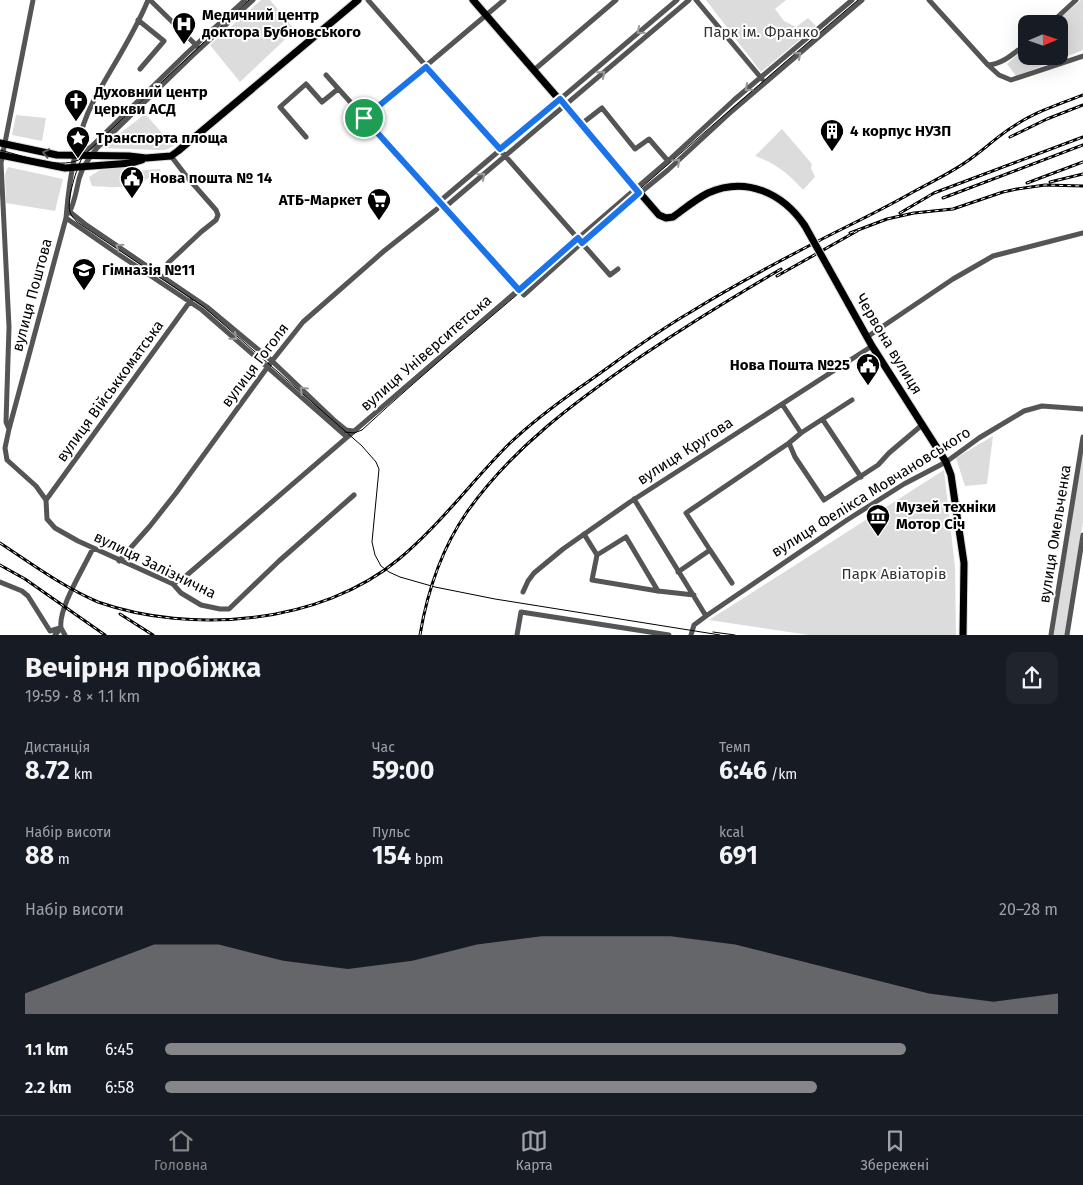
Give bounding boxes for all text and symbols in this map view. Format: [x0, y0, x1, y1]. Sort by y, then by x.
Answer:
place label: Медичний центр доктора Бубновського [202, 6, 361, 41]
hospital icon: Медичний центр доктора Бубновського [171, 11, 197, 45]
north arrow [1018, 15, 1068, 65]
map controls [1018, 15, 1068, 65]
park label: Парк ім. Франко [703, 23, 819, 41]
one-way arrow [637, 26, 646, 34]
one-way arrow [793, 52, 802, 61]
one-way arrow [597, 71, 606, 80]
place label: Духовний центр церкви АСД [93, 83, 208, 118]
one-way arrow [745, 83, 754, 91]
church icon: Духовний центр церкви АСД [63, 88, 89, 122]
pin [343, 97, 385, 139]
icon: arrive [350, 104, 378, 132]
building icon: 4 корпус НУЗП [819, 118, 845, 152]
place label: 4 корпус НУЗП [850, 122, 951, 140]
place icon: Транспорта площа [65, 125, 91, 159]
place label: Транспорта площа [96, 129, 228, 147]
one-way arrow [41, 148, 50, 159]
one-way arrow [671, 159, 680, 168]
public building icon: Нова пошта № 14 [119, 165, 145, 199]
place label: Нова пошта № 14 [150, 169, 273, 187]
one-way arrow [477, 173, 486, 182]
supermarket icon: АТБ-Маркет [366, 187, 392, 221]
place label: АТБ-Маркет [278, 191, 363, 209]
street label: вулиця Поштова [8, 236, 56, 354]
one-way arrow [116, 244, 125, 254]
school or university icon: Гімназія №11 [71, 257, 97, 291]
place label: Гімназія №11 [102, 261, 195, 279]
street label: Червона вулиця [852, 290, 926, 398]
street label: вулиця Університетська [357, 291, 495, 415]
street label: вулиця Військкоматська [53, 317, 167, 465]
street label: вулиця Гоголя [218, 319, 292, 411]
one-way arrow [228, 331, 237, 340]
public building icon: Нова Пошта №25 [855, 352, 881, 386]
place label: Нова Пошта №25 [730, 356, 850, 374]
one-way arrow [299, 386, 308, 395]
street label: вулиця Кругова [634, 413, 736, 489]
street label: вулиця Фелікса Мовчановського [768, 423, 974, 561]
street label: вулиця Омельченка [1035, 464, 1075, 604]
place label: Музей техніки Мотор Січ [896, 498, 996, 533]
museum icon: Музей техніки Мотор Січ [865, 503, 891, 537]
street label: вулиця Залізнична [91, 528, 219, 602]
park label: Парк Авіаторів [842, 565, 946, 583]
text: Вечірня пробіжка [25, 651, 261, 684]
button: share [1006, 652, 1058, 704]
text: 19:59 · 8 × 1.1 km [25, 687, 140, 706]
text: Дистанція [25, 739, 90, 756]
text: Час [372, 739, 395, 756]
text: Темп [719, 739, 751, 756]
text: 8.72 [25, 756, 70, 786]
text: 59:00 [372, 756, 434, 786]
text: 6:46 [719, 756, 767, 786]
text: km [70, 766, 93, 783]
text: /km [767, 766, 797, 783]
text: Набір висоти [25, 824, 111, 841]
text: Пульс [372, 824, 410, 841]
text: kcal [719, 824, 744, 841]
text: 88 [25, 841, 54, 871]
text: 154 [372, 841, 411, 871]
text: 691 [719, 841, 758, 871]
text: m [54, 851, 70, 868]
text: bpm [411, 851, 443, 868]
text: Набір висоти [25, 900, 124, 919]
text: 20–28 m [999, 900, 1058, 919]
text: 1.1 km [25, 1040, 68, 1059]
text: 6:45 [105, 1040, 134, 1059]
text: 2.2 km [25, 1078, 72, 1097]
text: 6:58 [105, 1078, 134, 1097]
tab: Головна [154, 1127, 208, 1174]
tab: Карта [516, 1127, 553, 1174]
tab: Збережені [860, 1127, 929, 1174]

